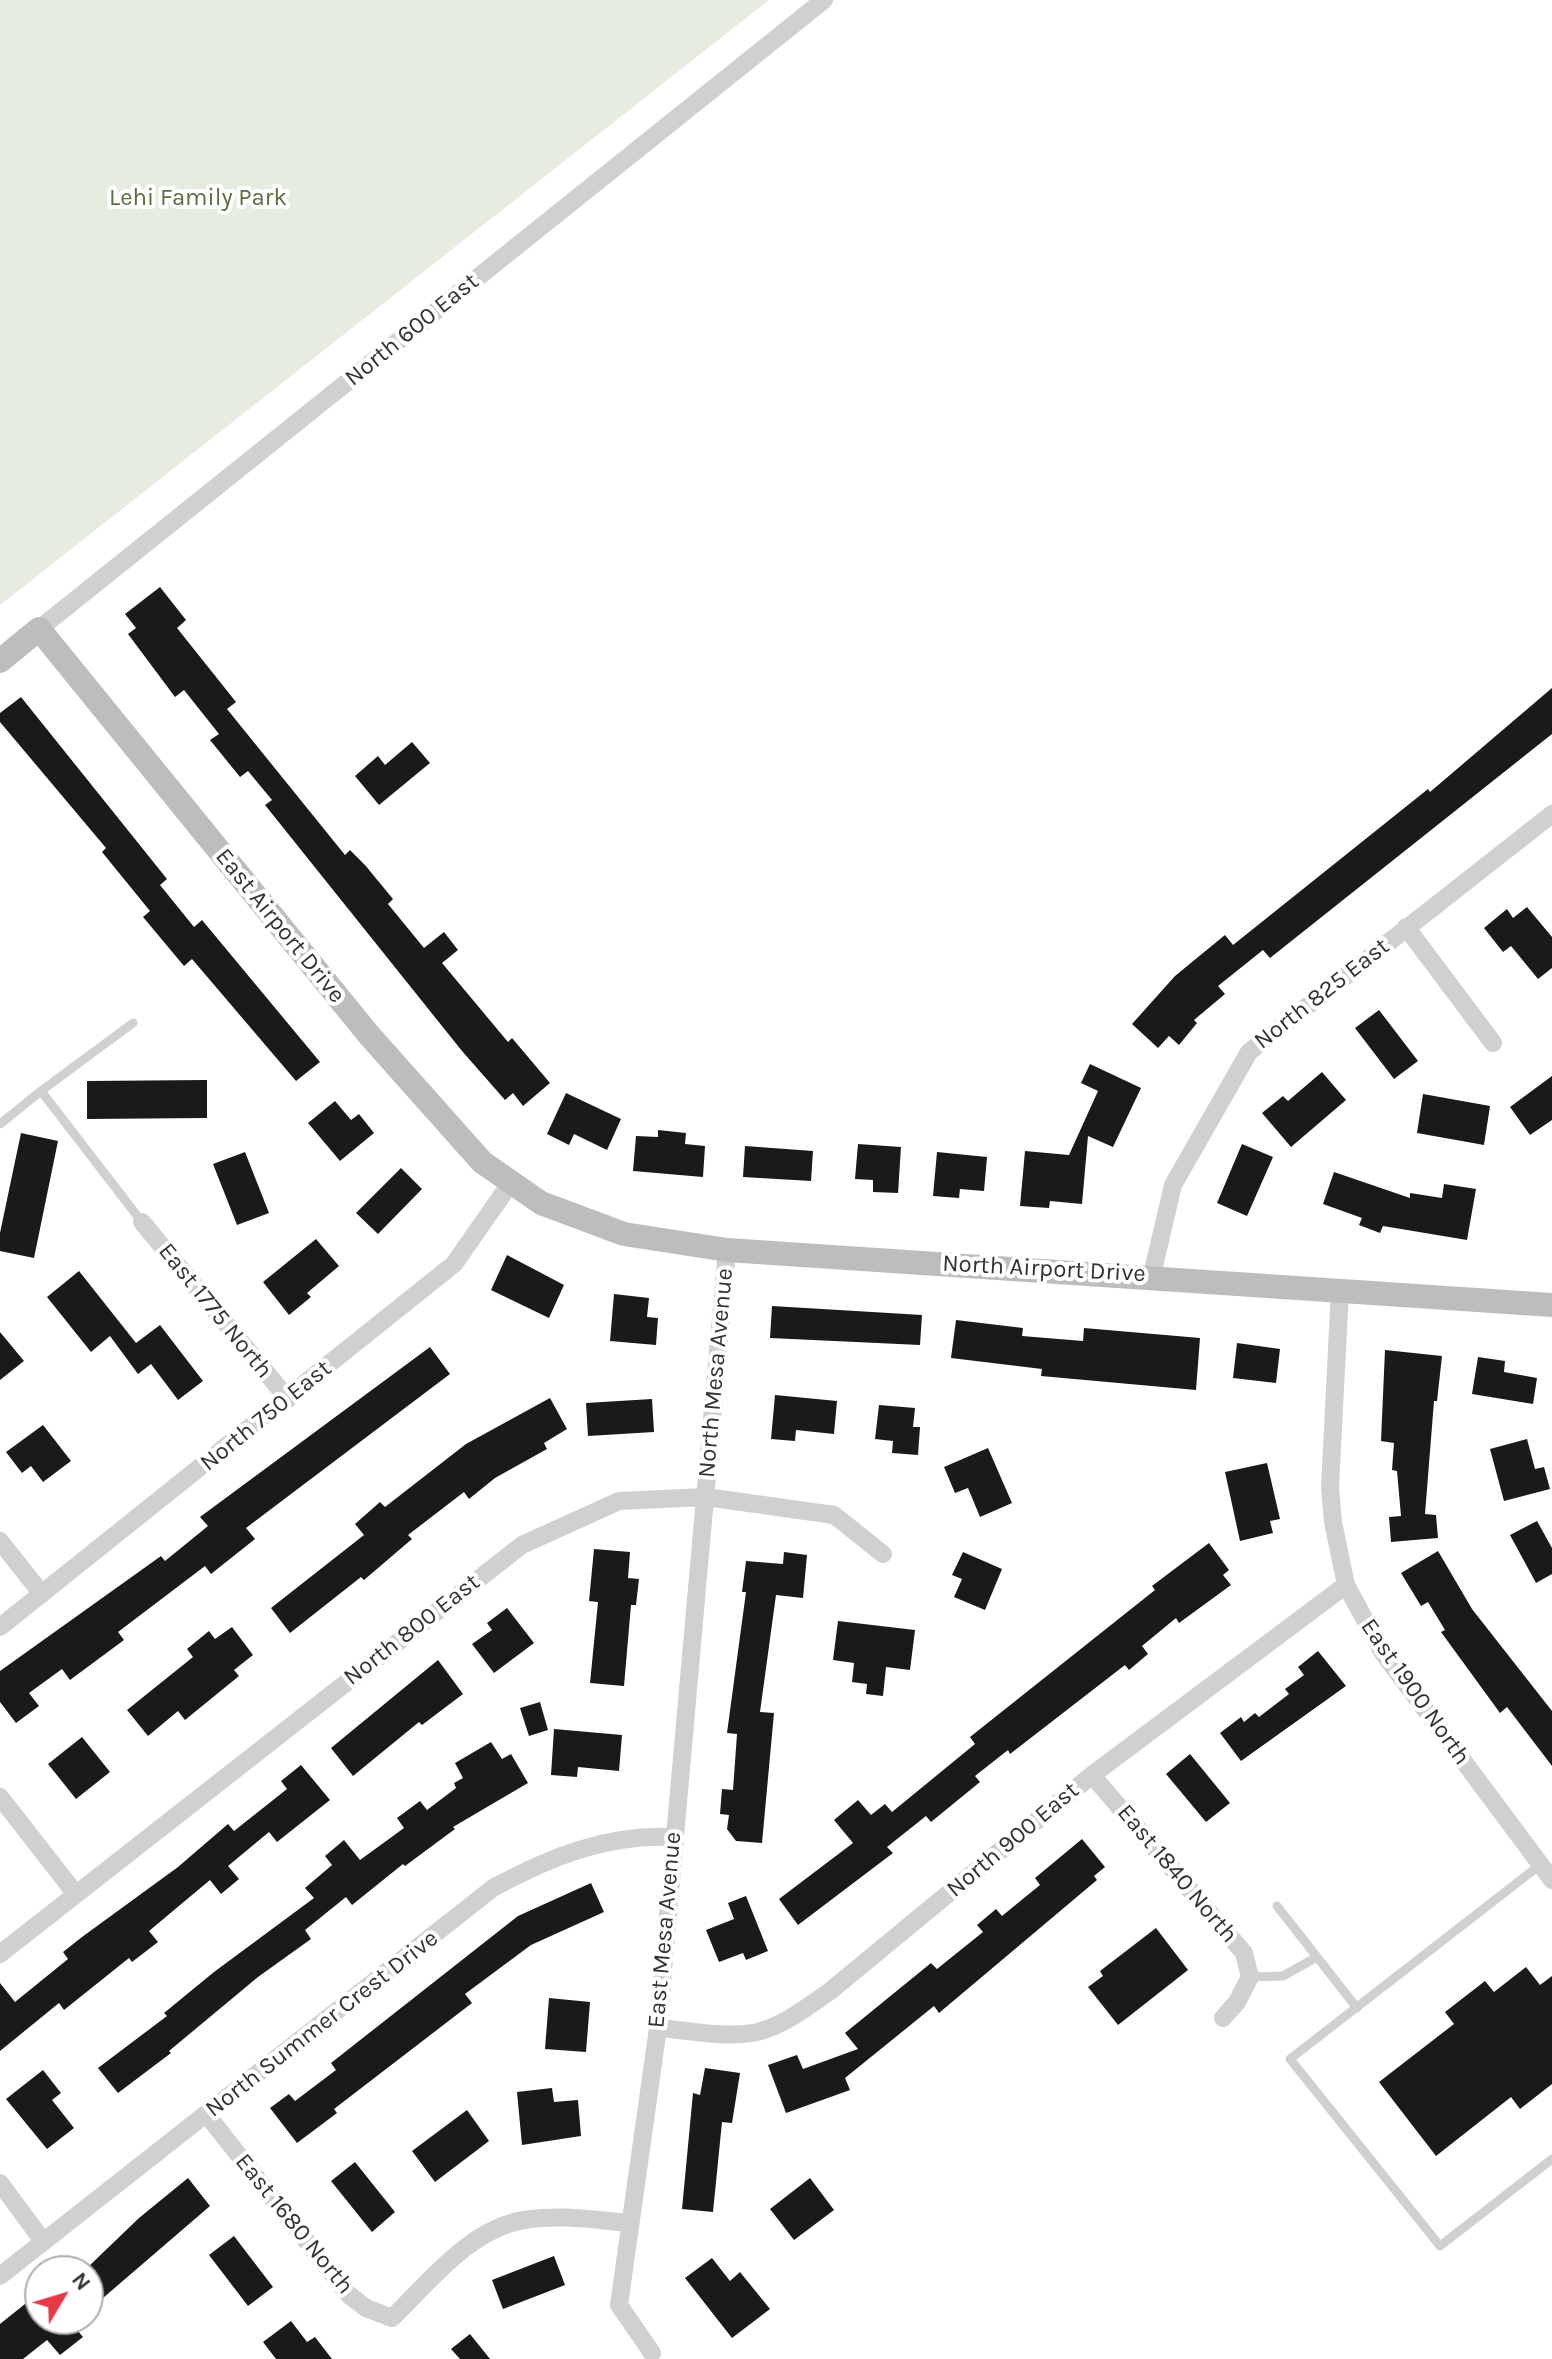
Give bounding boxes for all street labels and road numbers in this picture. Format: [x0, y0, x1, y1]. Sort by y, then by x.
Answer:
street label: North 600 East [339, 267, 485, 393]
street label: East Airport Drive [209, 843, 351, 1009]
street label: North 825 East [1249, 932, 1395, 1056]
street label: East 1775 North [152, 1238, 278, 1384]
street label: North Airport Drive [942, 1249, 1146, 1289]
street label: North Mesa Avenue [692, 1267, 740, 1479]
street label: North 750 East [195, 1354, 337, 1478]
street label: North 800 East [338, 1568, 486, 1692]
street label: East 1900 North [1354, 1613, 1476, 1771]
street label: North 900 East [941, 1776, 1085, 1904]
street label: East 1840 North [1111, 1799, 1243, 1949]
street label: East Mesa Avenue [642, 1831, 688, 2029]
street label: North Summer Crest Drive [200, 1924, 444, 2124]
street label: East 1680 North [229, 2148, 359, 2300]

